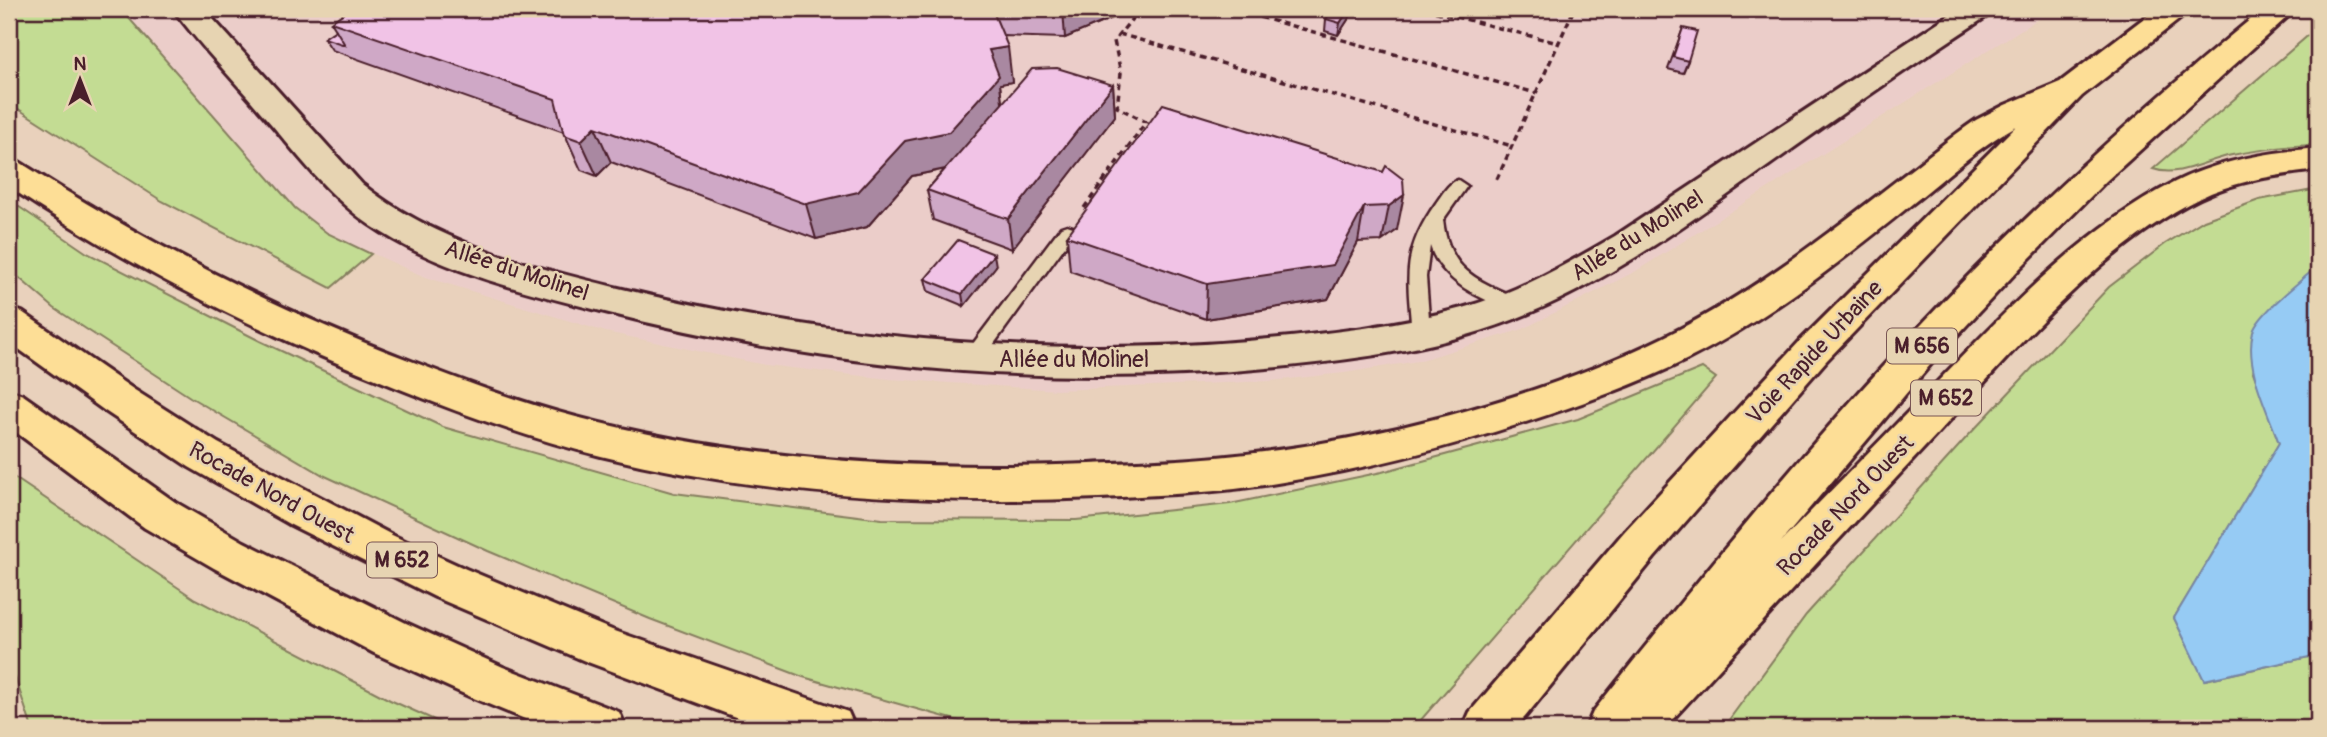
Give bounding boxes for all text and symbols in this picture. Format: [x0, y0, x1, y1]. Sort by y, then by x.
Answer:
north arrow [46, 46, 116, 116]
text: N [74, 52, 87, 76]
street label: Allée du Molinel [1566, 183, 1709, 288]
street label: Allée du Molinel [441, 233, 593, 307]
street label: Voie Rapide Urbaine [1740, 274, 1889, 431]
road number: M 656 [1887, 328, 1957, 364]
street label: Allée du Molinel [999, 345, 1149, 374]
road number: M 652 [1911, 380, 1981, 416]
street label: Rocade Nord Ouest [1771, 428, 1920, 582]
street label: Rocade Nord Ouest [184, 435, 360, 550]
road number: M 652 [367, 542, 437, 578]

